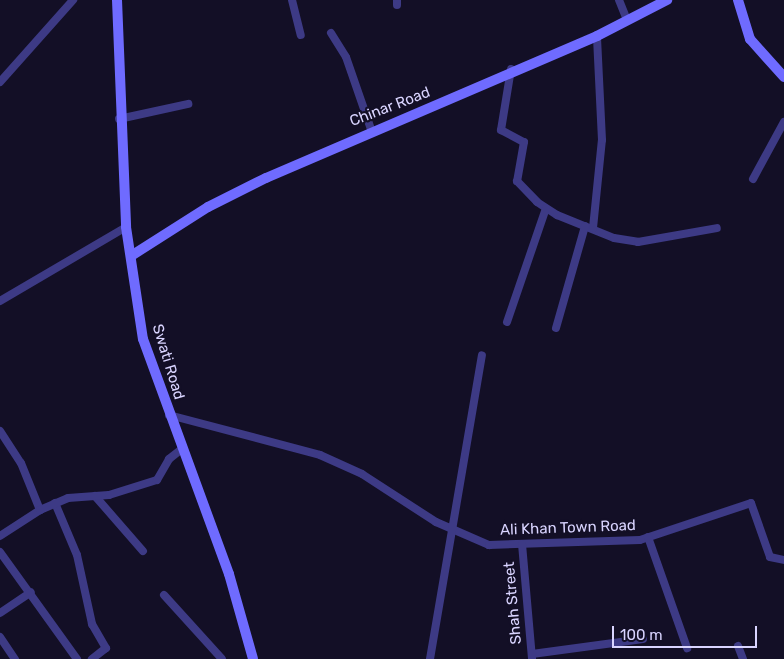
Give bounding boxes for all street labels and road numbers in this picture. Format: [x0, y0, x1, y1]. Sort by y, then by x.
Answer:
street label: Chinar Road [347, 83, 433, 131]
street label: Swati Road [148, 322, 188, 402]
street label: Ali Khan Town Road [500, 517, 636, 539]
street label: Shah Street [500, 561, 526, 645]

